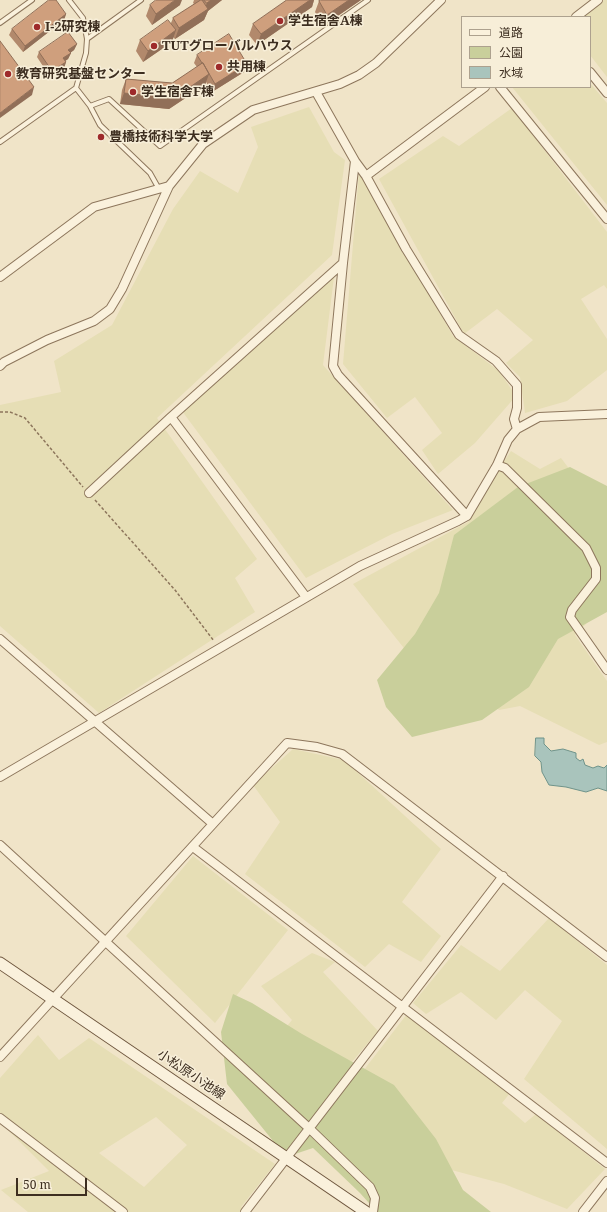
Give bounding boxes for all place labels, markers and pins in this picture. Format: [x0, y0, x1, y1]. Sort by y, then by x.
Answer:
place label: 学生宿舎A棟 [288, 13, 363, 29]
marker: 学生宿舎A棟 [275, 16, 285, 26]
place label: I-2研究棟 [45, 19, 101, 35]
marker: I-2研究棟 [32, 22, 42, 32]
place label: TUTグローバルハウス [162, 38, 293, 54]
marker: TUTグローバルハウス [149, 41, 159, 51]
place label: 共用棟 [227, 59, 266, 75]
marker: 共用棟 [214, 62, 224, 72]
place label: 教育研究基盤センター [16, 66, 146, 82]
marker: 教育研究基盤センター [3, 69, 13, 79]
place label: 学生宿舎F棟 [141, 84, 214, 100]
marker: 学生宿舎F棟 [128, 87, 138, 97]
place label: 豊橋技術科学大学 [109, 129, 213, 145]
marker: 豊橋技術科学大学 [96, 132, 106, 142]

